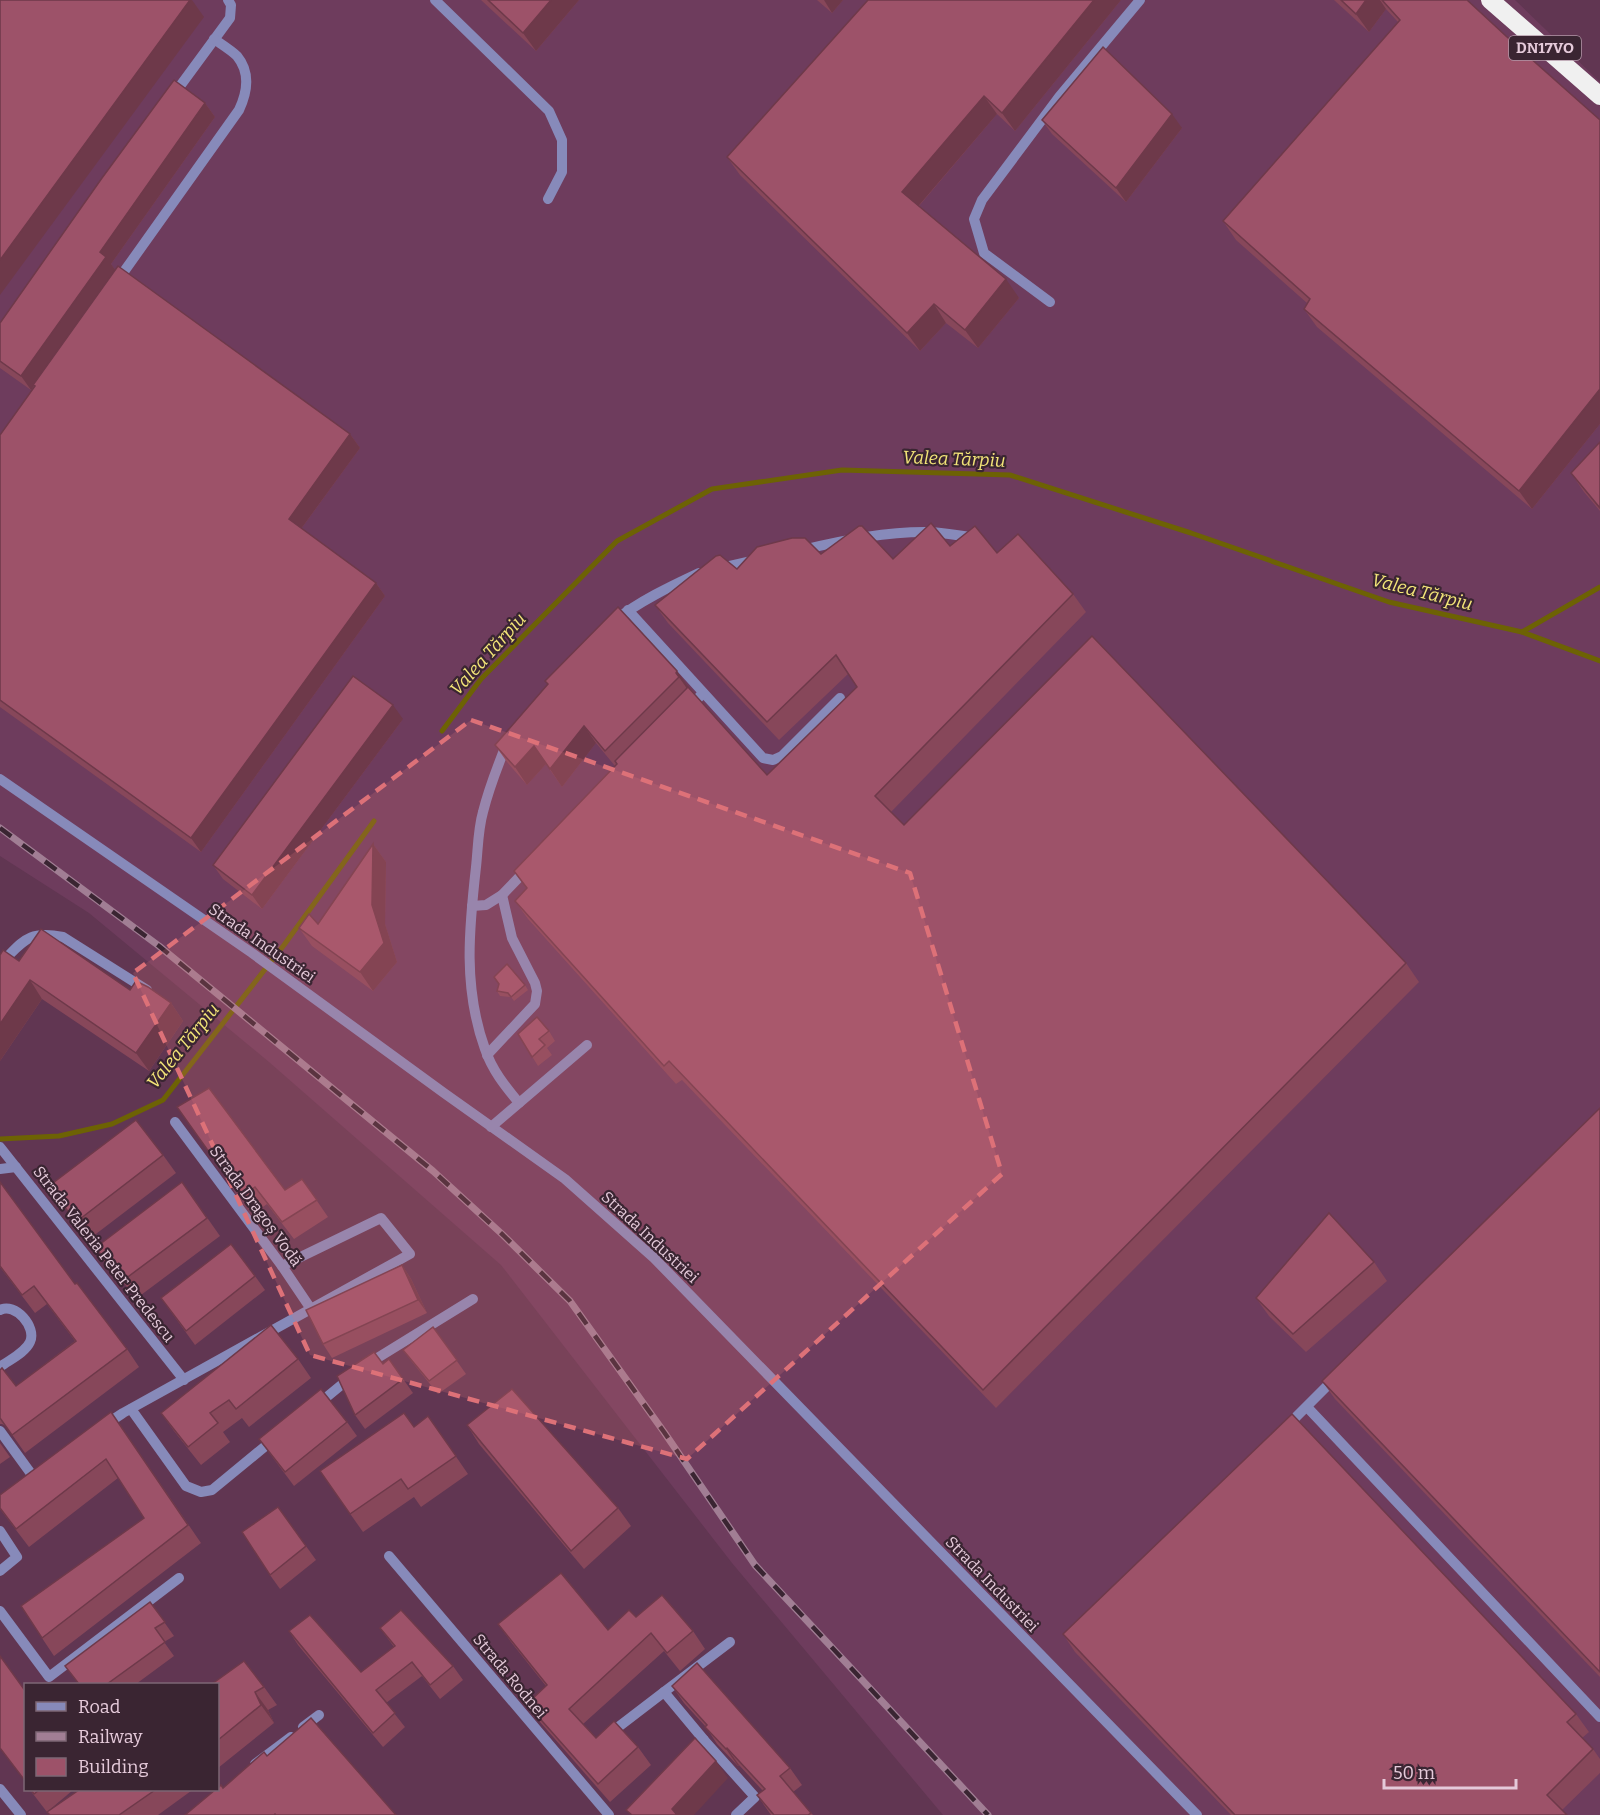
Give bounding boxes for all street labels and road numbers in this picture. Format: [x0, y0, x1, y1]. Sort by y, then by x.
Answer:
road number: DN17VO [1509, 36, 1581, 60]
street label: Strada Industriei [205, 899, 319, 987]
street label: Strada Dragoș Vodă [205, 1142, 306, 1271]
street label: Strada Valeria Peter Predescu [29, 1162, 179, 1346]
street label: Strada Industriei [598, 1187, 703, 1287]
street label: Strada Industriei [942, 1532, 1043, 1636]
street label: Strada Rodnei [469, 1630, 551, 1722]

